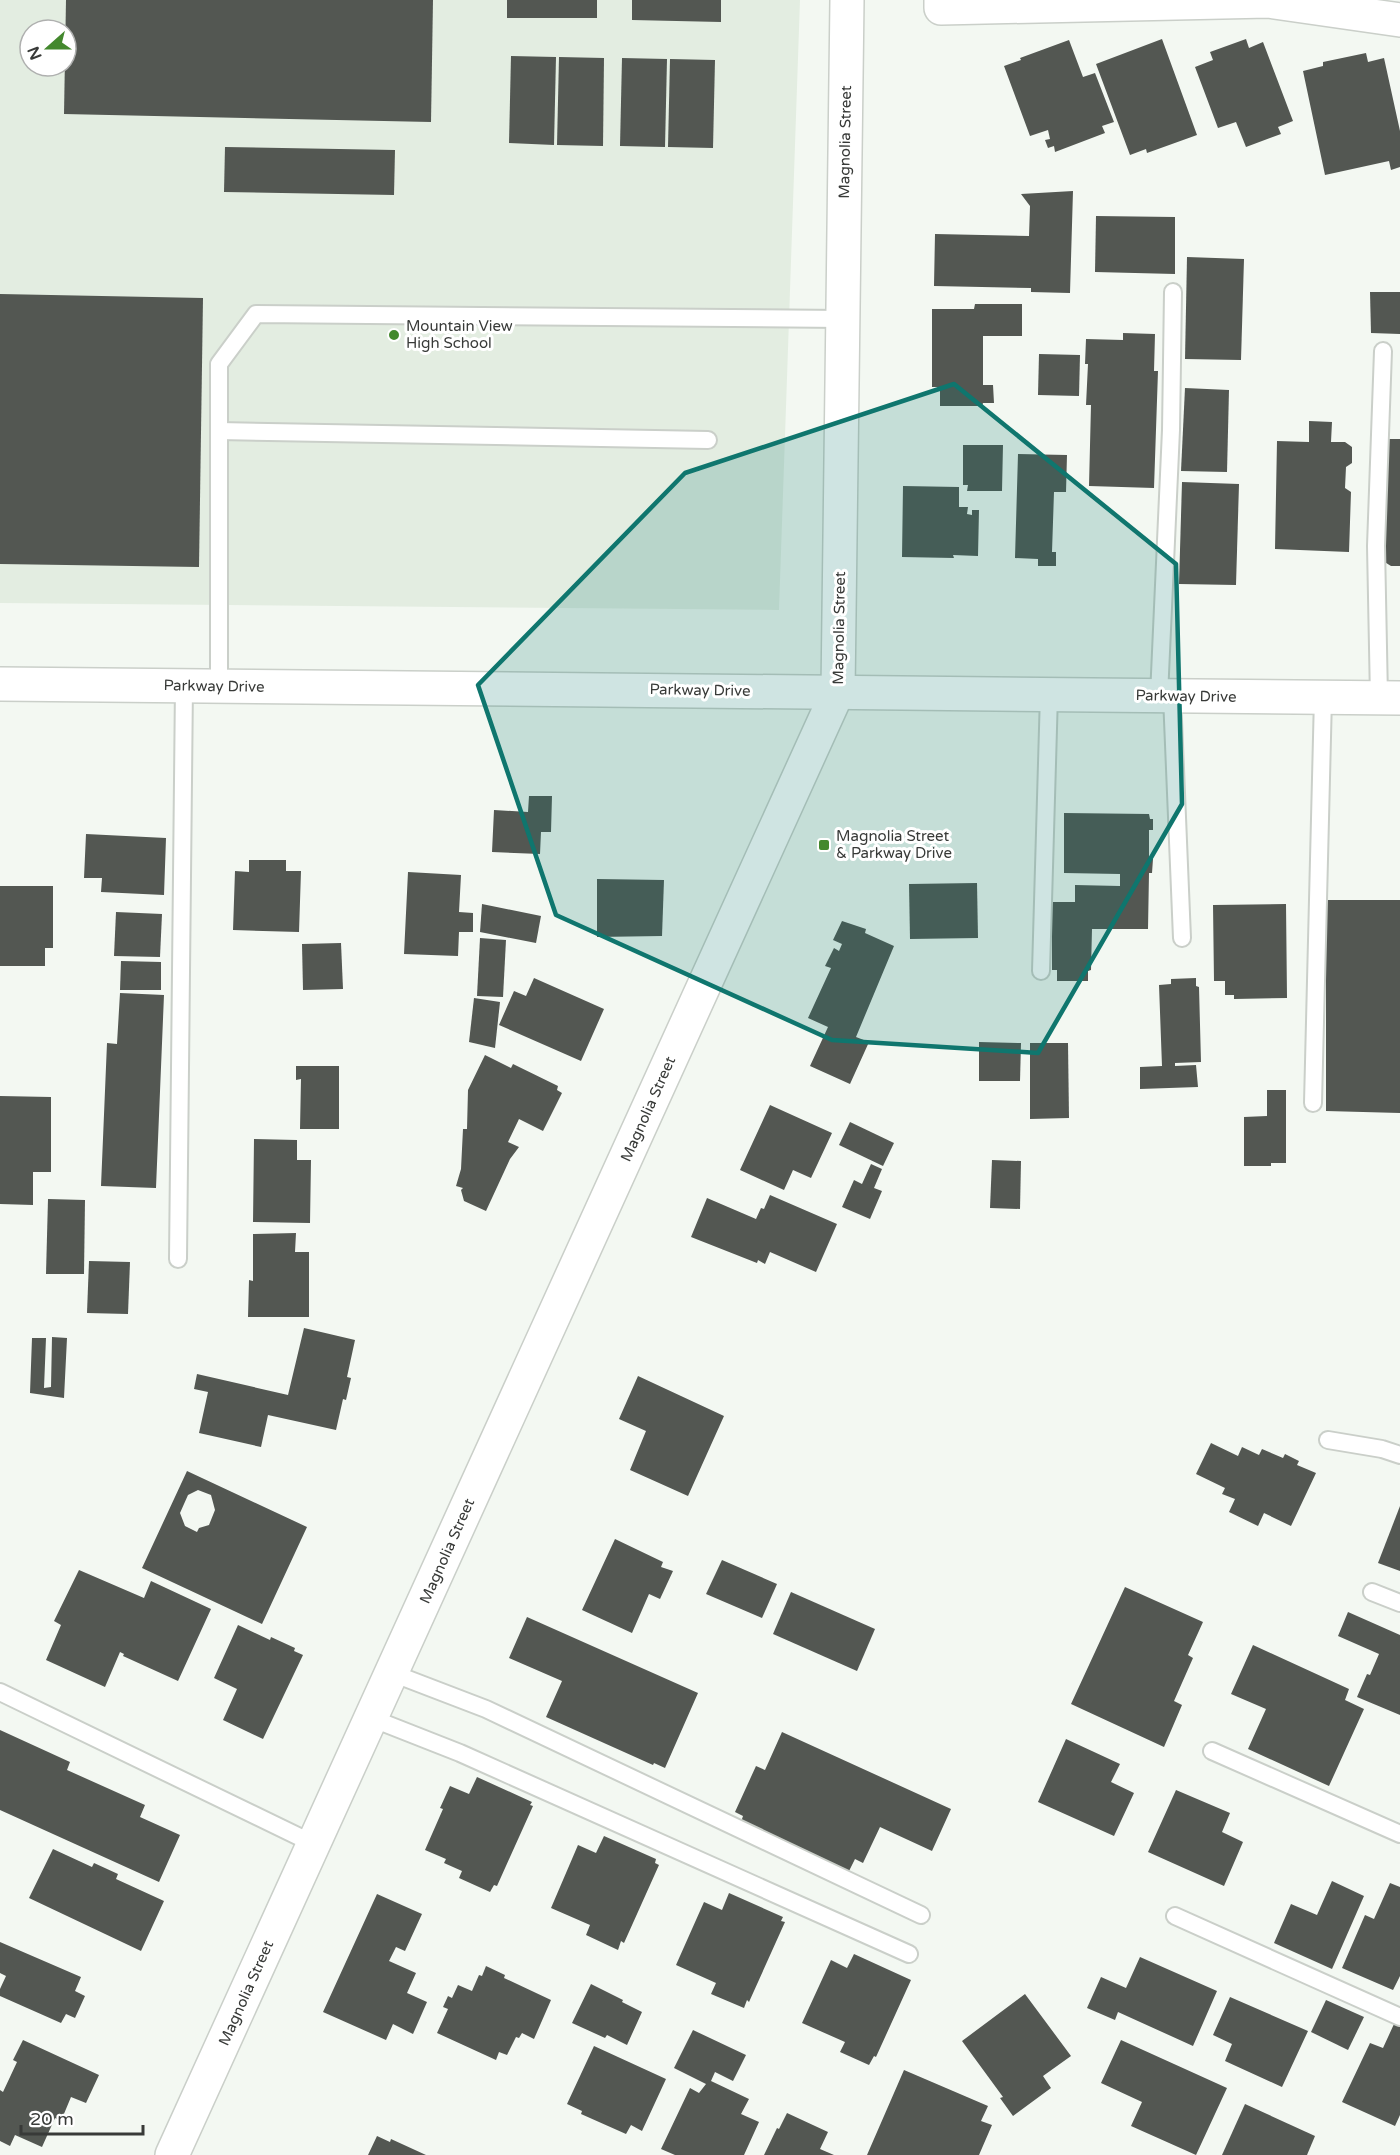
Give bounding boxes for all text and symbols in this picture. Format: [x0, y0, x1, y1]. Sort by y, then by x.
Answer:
north arrow [18, 18, 78, 78]
text: N [23, 43, 47, 63]
street label: Magnolia Street [835, 85, 855, 199]
place label: Mountain View High School [406, 317, 513, 352]
marker: Mountain View High School [387, 328, 401, 342]
street label: Magnolia Street [829, 571, 849, 685]
street label: Parkway Drive [163, 676, 265, 696]
street label: Parkway Drive [649, 680, 751, 700]
street label: Parkway Drive [1135, 686, 1237, 706]
place label: Magnolia Street & Parkway Drive [836, 827, 952, 862]
marker: Magnolia Street & Parkway Drive [817, 838, 831, 852]
street label: Magnolia Street [617, 1053, 679, 1164]
street label: Magnolia Street [416, 1495, 478, 1606]
street label: Magnolia Street [215, 1937, 277, 2048]
scale bar [21, 2098, 142, 2136]
text: 20 m [30, 2108, 74, 2130]

